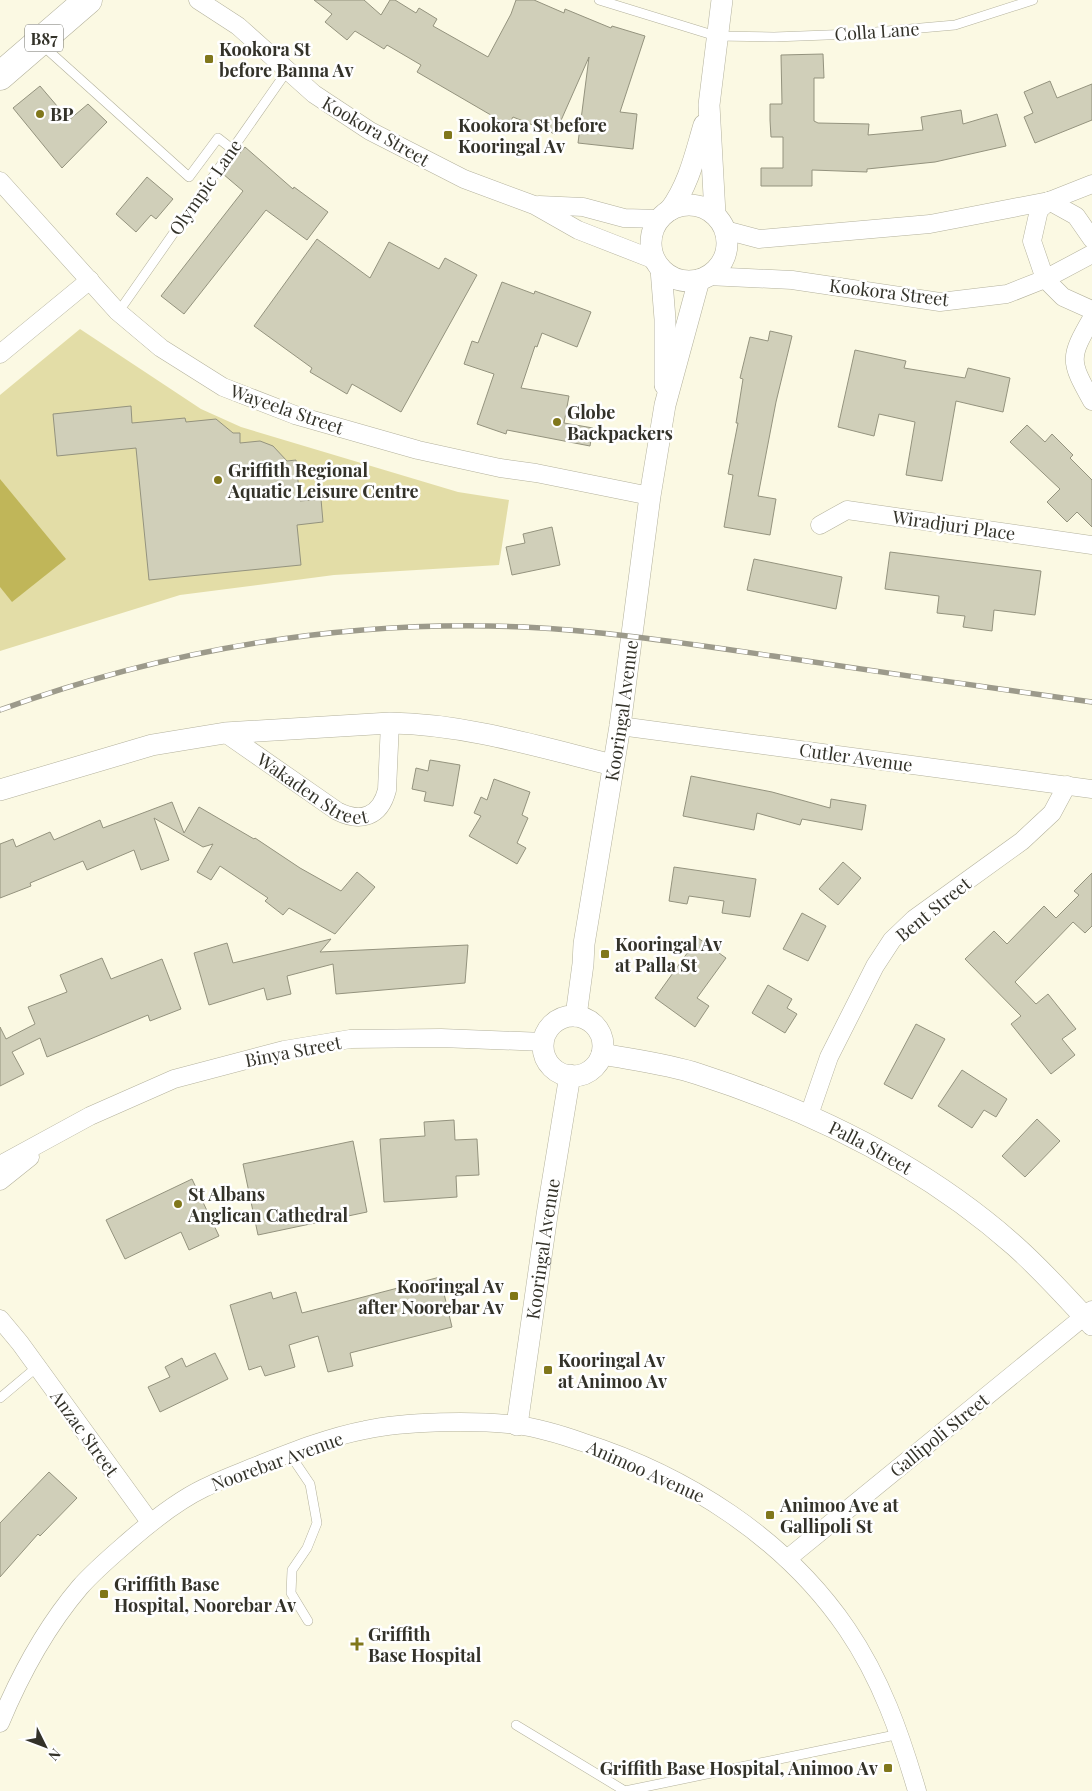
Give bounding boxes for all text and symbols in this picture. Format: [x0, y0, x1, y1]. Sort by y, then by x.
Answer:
street label: Colla Lane [834, 16, 920, 46]
road number: B87 [25, 24, 63, 52]
place label: Kookora St before Banna Av [219, 37, 354, 82]
marker: Kookora St before Banna Av [203, 53, 215, 65]
street label: Kookora Street [318, 91, 435, 172]
place label: BP [50, 102, 74, 126]
marker: BP [34, 108, 46, 120]
place label: Kookora St before Kooringal Av [458, 113, 607, 158]
marker: Kookora St before Kooringal Av [442, 129, 454, 141]
street label: Olympic Lane [163, 134, 247, 240]
street label: Kookora Street [828, 273, 951, 311]
street label: Wayeela Street [226, 378, 347, 440]
place label: Globe Backpackers [567, 400, 673, 445]
marker: Globe Backpackers [551, 416, 563, 428]
place label: Griffith Regional Aquatic Leisure Centre [227, 458, 419, 503]
marker: Griffith Regional Aquatic Leisure Centre [212, 474, 224, 486]
street label: Wiradjuri Place [890, 504, 1017, 546]
street label: Kooringal Avenue [599, 639, 643, 783]
street label: Cutler Avenue [798, 737, 914, 777]
street label: Wakaden Street [252, 747, 371, 829]
street label: Bent Street [890, 871, 976, 947]
place label: Kooringal Av at Palla St [615, 932, 723, 977]
marker: Kooringal Av at Palla St [599, 948, 611, 960]
street label: Binya Street [243, 1030, 344, 1072]
street label: Palla Street [825, 1115, 917, 1180]
street label: Kooringal Avenue [520, 1177, 565, 1321]
place label: St Albans Anglican Cathedral [187, 1182, 349, 1227]
marker: St Albans Anglican Cathedral [172, 1198, 184, 1210]
place label: Kooringal Av after Noorebar Av [358, 1274, 505, 1319]
marker: Kooringal Av after Noorebar Av [508, 1290, 520, 1302]
place label: Kooringal Av at Animoo Av [558, 1348, 668, 1393]
marker: Kooringal Av at Animoo Av [542, 1364, 554, 1376]
street label: Anzac Street [45, 1384, 125, 1481]
street label: Gallipoli Street [885, 1387, 994, 1482]
street label: Noorebar Avenue [208, 1426, 346, 1496]
street label: Animoo Avenue [582, 1434, 709, 1508]
place label: Animoo Ave at Gallipoli St [779, 1493, 899, 1538]
marker: Animoo Ave at Gallipoli St [764, 1509, 776, 1521]
place label: Griffith Base Hospital, Noorebar Av [114, 1572, 297, 1617]
marker: Griffith Base Hospital, Noorebar Av [98, 1588, 110, 1600]
place label: Griffith Base Hospital [368, 1622, 482, 1667]
marker: Griffith Base Hospital [350, 1637, 364, 1651]
north arrow [20, 1721, 70, 1771]
text: N [45, 1745, 65, 1765]
place label: Griffith Base Hospital, Animoo Av [600, 1756, 879, 1780]
marker: Griffith Base Hospital, Animoo Av [882, 1762, 894, 1774]

